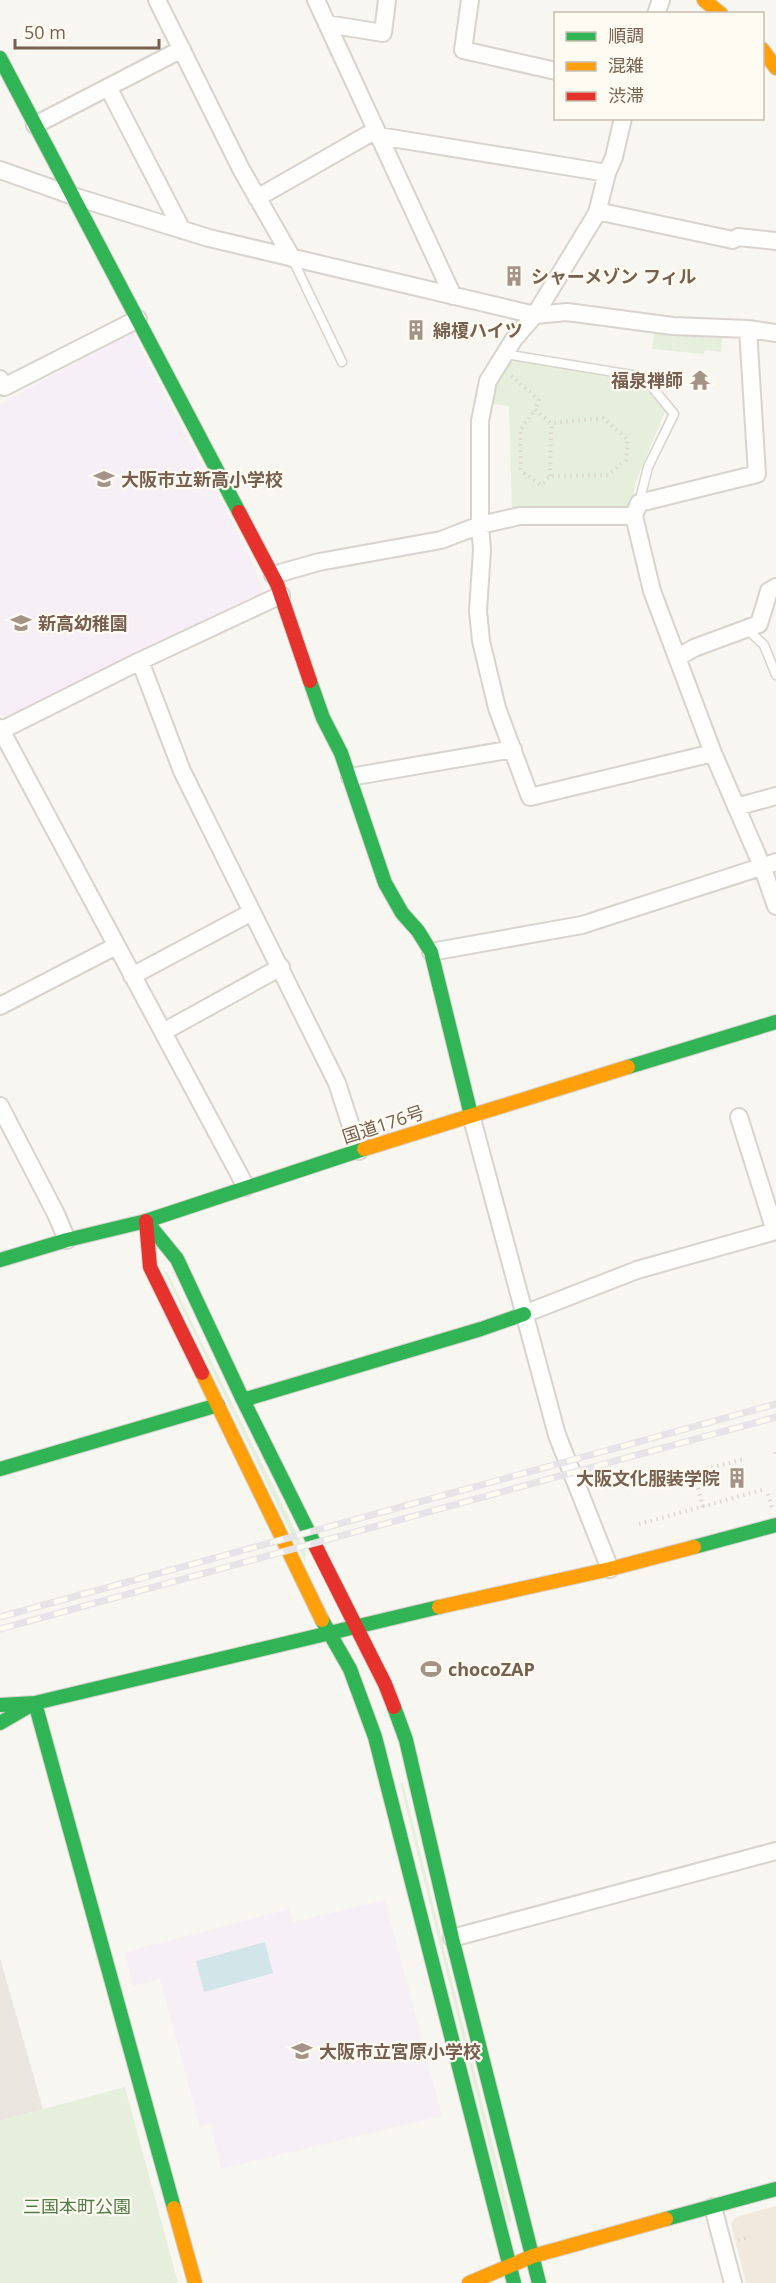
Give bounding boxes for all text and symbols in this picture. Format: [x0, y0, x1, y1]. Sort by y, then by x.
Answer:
scale bar [15, 12, 159, 50]
legend [554, 12, 764, 120]
text: 50 m [24, 20, 66, 44]
text: 順調 [608, 23, 644, 47]
text: 混雑 [608, 53, 644, 77]
text: 渋滞 [608, 83, 644, 107]
building icon: シャーメゾン フィル [502, 264, 526, 288]
place label: シャーメゾン フィル [531, 264, 697, 288]
building icon: 綿榎ハイツ [404, 318, 428, 342]
place label: 綿榎ハイツ [433, 318, 523, 342]
place label: 福泉禅師 [611, 368, 683, 392]
temple icon: 福泉禅師 [688, 368, 712, 392]
school or university icon: 大阪市立新高小学校 [92, 467, 116, 491]
place label: 大阪市立新高小学校 [121, 467, 283, 491]
school or university icon: 新高幼稚園 [9, 611, 33, 635]
place label: 新高幼稚園 [38, 611, 128, 635]
street label: 国道176号 [339, 1099, 427, 1149]
place label: 大阪文化服装学院 [576, 1466, 720, 1490]
building icon: 大阪文化服装学院 [725, 1466, 749, 1490]
sports icon: chocoZAP [419, 1657, 443, 1681]
place label: chocoZAP [448, 1657, 535, 1681]
school or university icon: 大阪市立宮原小学校 [290, 2039, 314, 2063]
place label: 大阪市立宮原小学校 [319, 2039, 481, 2063]
park label: 三国本町公園 [23, 2194, 131, 2218]

